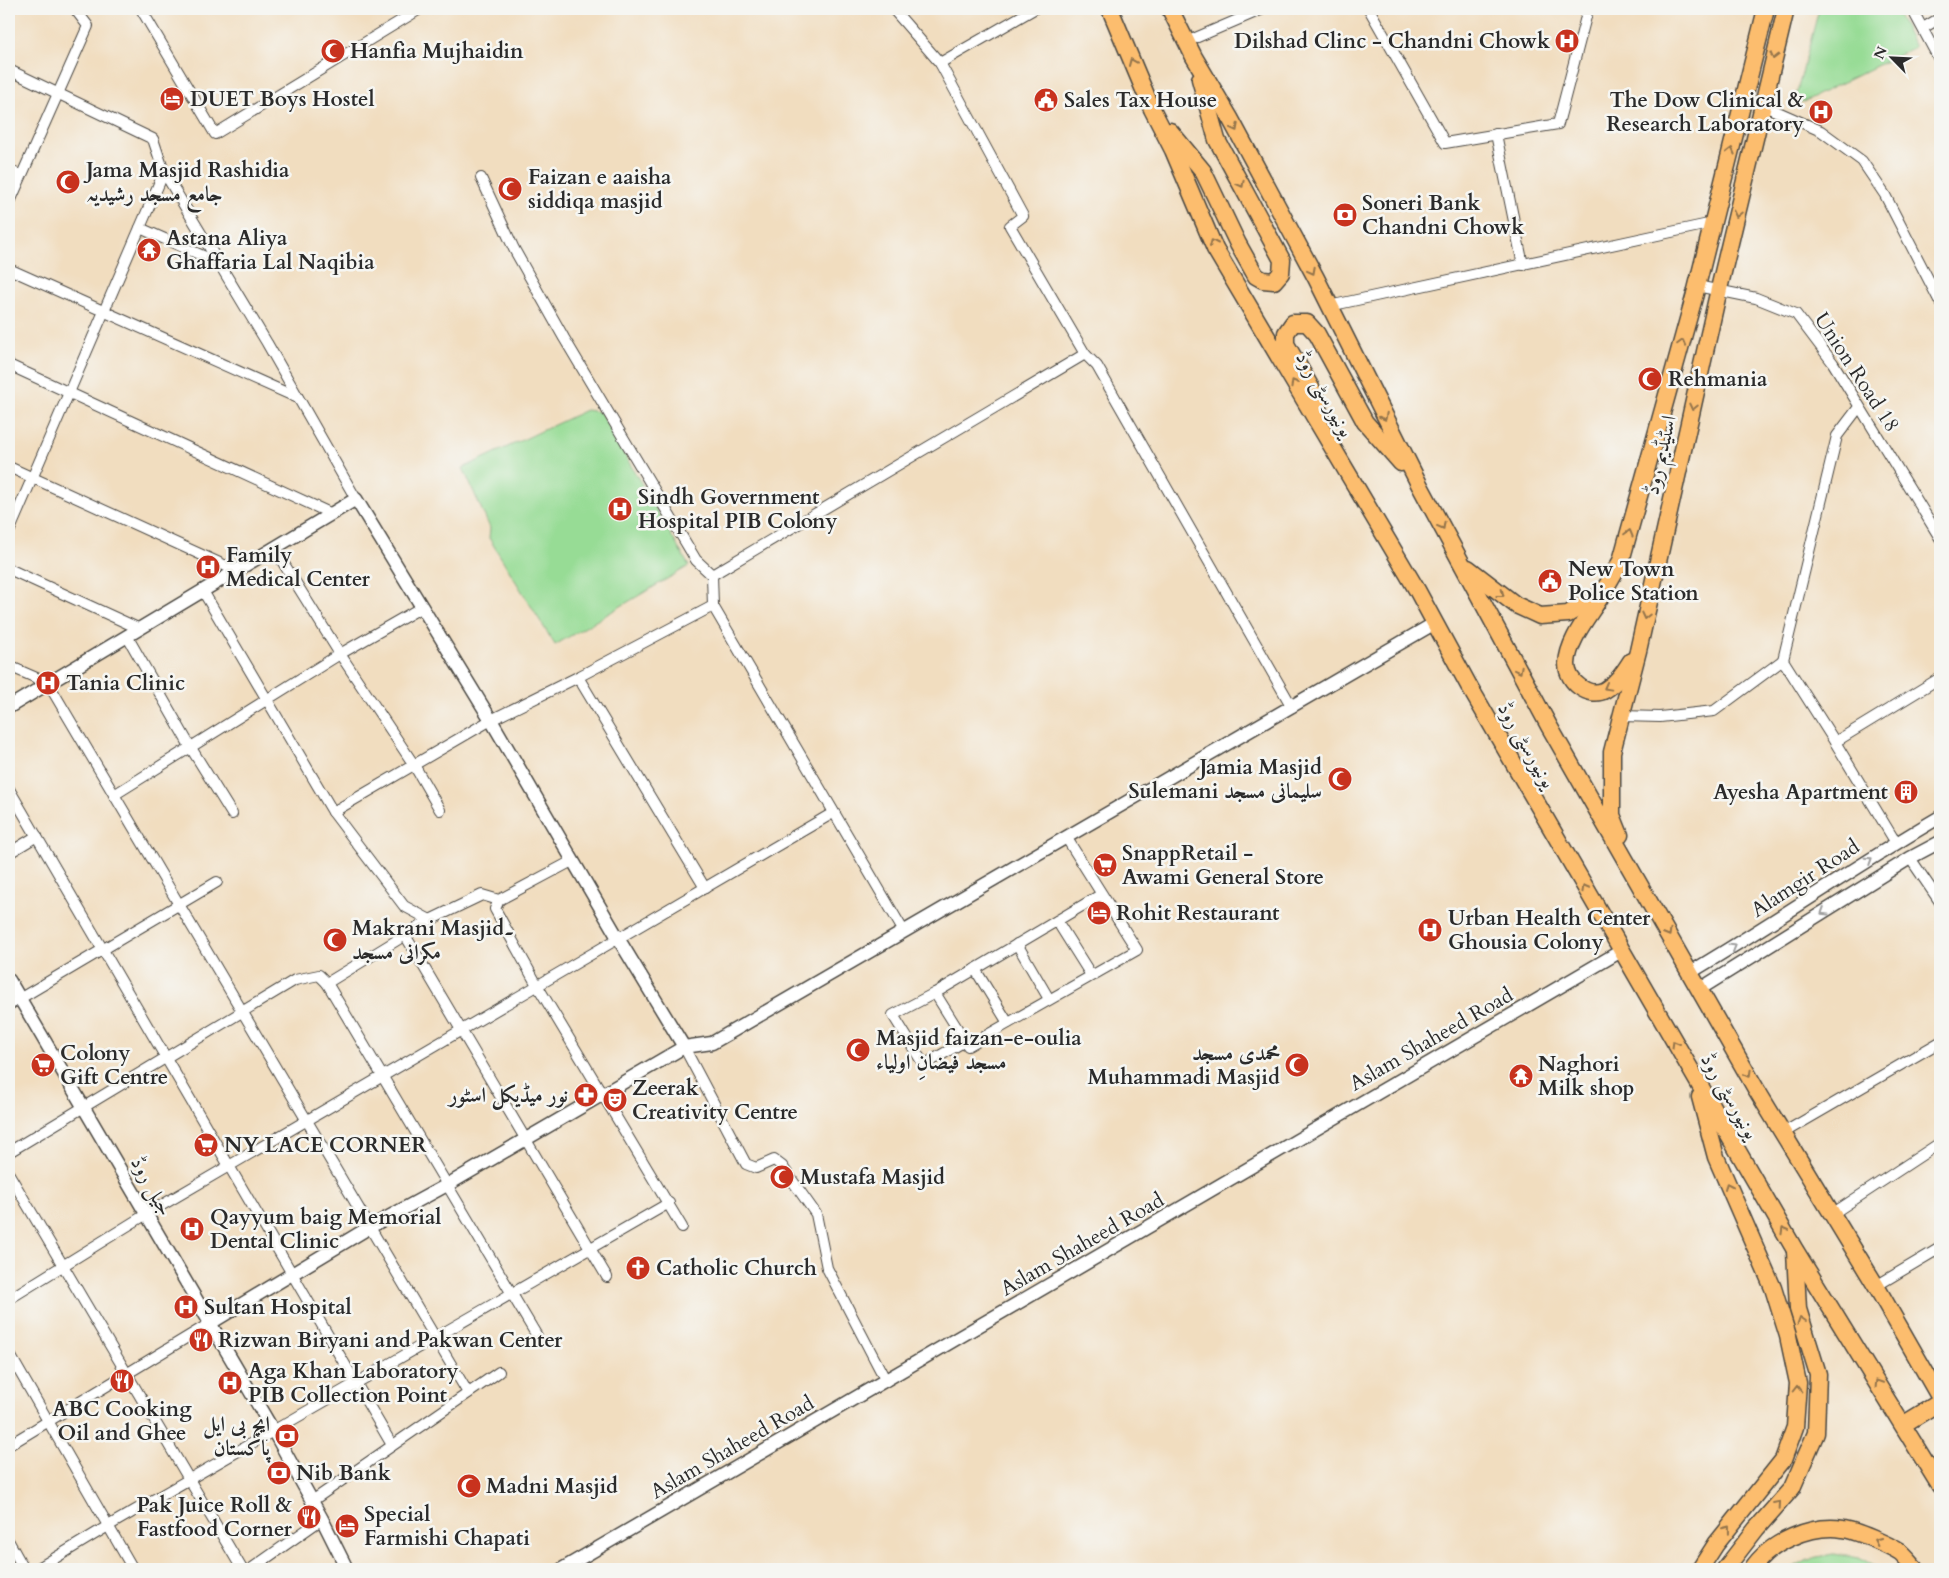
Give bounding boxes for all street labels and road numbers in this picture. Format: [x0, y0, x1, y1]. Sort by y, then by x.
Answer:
street label: Union Road 18 [1807, 307, 1906, 438]
street label: یونیورسٹی روڈ [1288, 346, 1361, 444]
street label: اسٹیڈیم روڈ [1637, 412, 1687, 498]
street label: یونیورسٹی روڈ [1490, 697, 1563, 795]
street label: Alamgir Road [1745, 832, 1865, 924]
street label: Aslam Shaheed Road [1344, 981, 1518, 1098]
street label: یونیورسٹی روڈ [1693, 1048, 1766, 1146]
street label: جیل روڈ [123, 1151, 180, 1221]
street label: Aslam Shaheed Road [995, 1186, 1169, 1303]
street label: Aslam Shaheed Road [645, 1389, 819, 1506]

